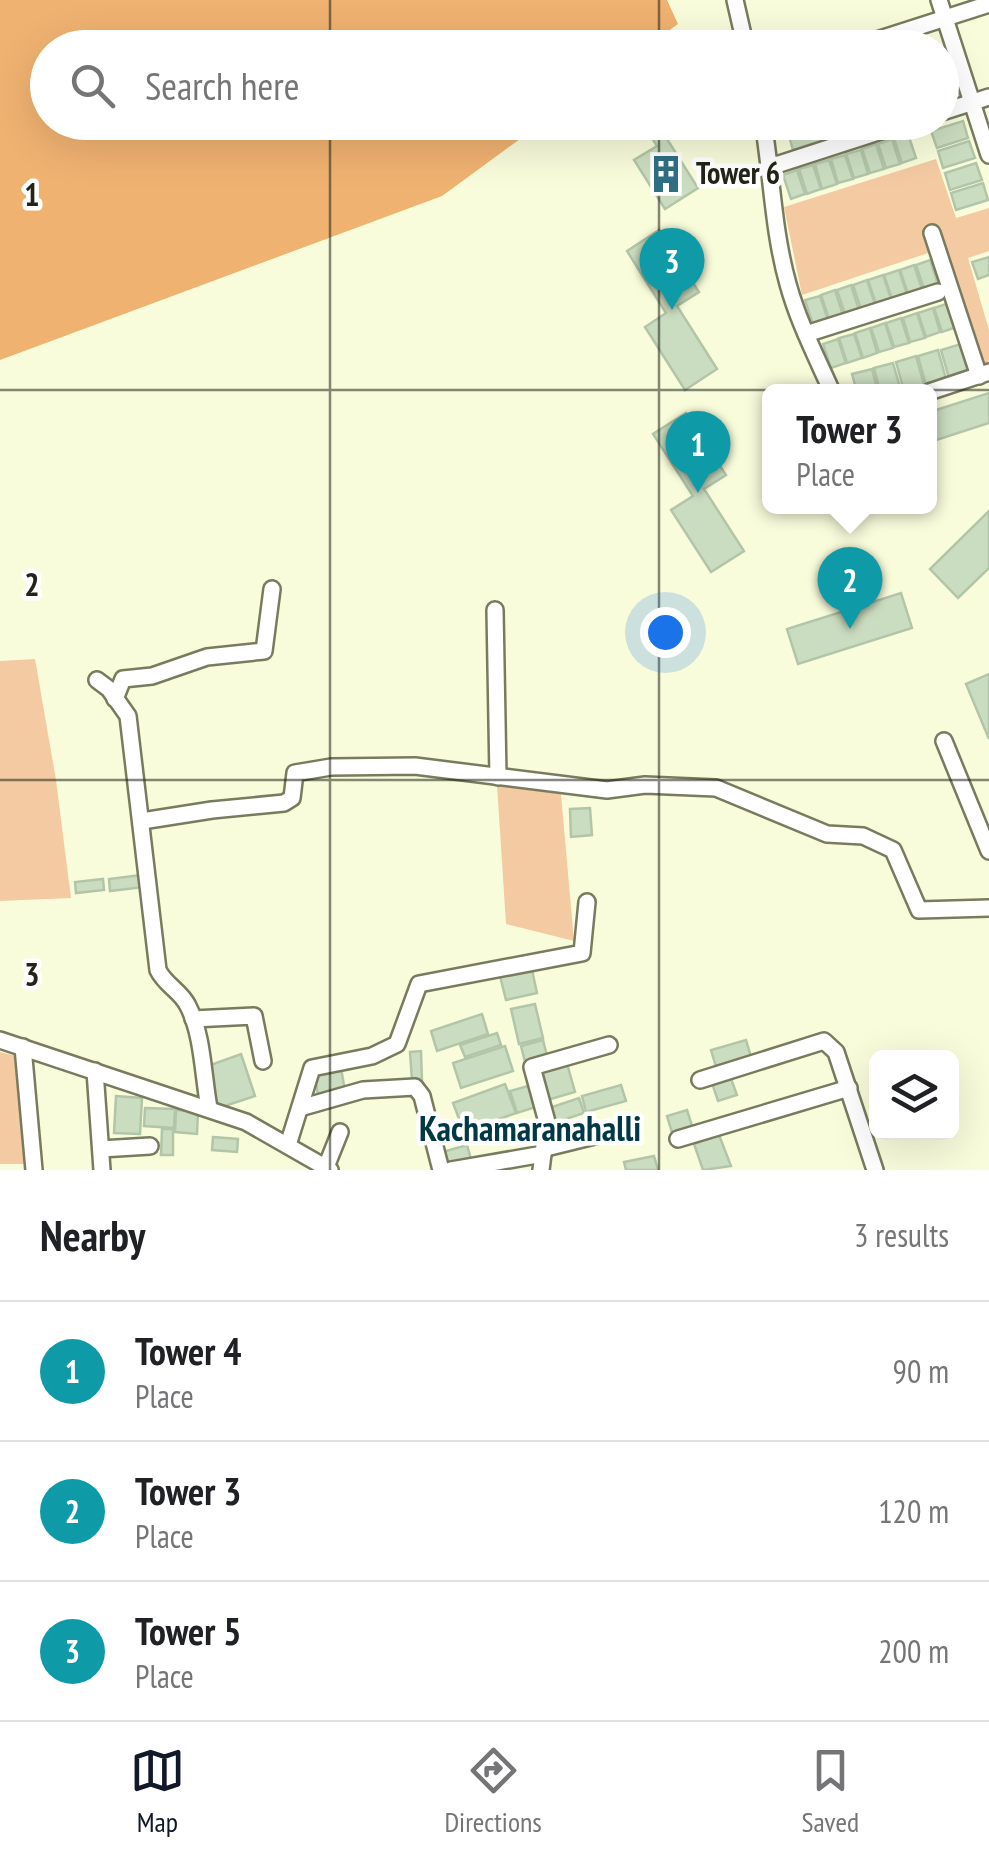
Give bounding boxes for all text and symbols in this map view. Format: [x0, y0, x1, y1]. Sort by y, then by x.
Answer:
search box [30, 30, 959, 140]
icon: search [65, 58, 120, 113]
text: Search here [145, 61, 299, 110]
building icon: Tower 6 [645, 153, 687, 195]
place label: Tower 6 [696, 153, 780, 192]
text: 1 [24, 173, 40, 215]
pin: 3 [640, 228, 704, 310]
popup [762, 384, 937, 514]
text: Tower 3 [796, 404, 903, 453]
pin: 1 [666, 410, 730, 493]
text: Place [796, 453, 855, 495]
pin: 2 [818, 546, 882, 629]
text: 2 [24, 563, 40, 605]
your location [640, 607, 691, 658]
text: 3 [24, 953, 40, 995]
map controls [869, 1050, 959, 1140]
button: layers [869, 1050, 959, 1140]
district label: Kachamaranahalli [419, 1105, 641, 1151]
text: Nearby [40, 1208, 145, 1263]
text: 3 results [854, 1214, 949, 1256]
text: Tower 4 [135, 1326, 241, 1375]
text: 1 [65, 1350, 80, 1392]
text: 90 m [893, 1350, 949, 1392]
text: Place [135, 1375, 194, 1417]
text: Tower 3 [135, 1466, 241, 1515]
text: 2 [65, 1490, 80, 1532]
text: 120 m [878, 1490, 949, 1532]
text: Place [135, 1515, 194, 1557]
text: Tower 5 [135, 1606, 241, 1655]
text: 3 [65, 1630, 80, 1672]
text: 200 m [878, 1630, 949, 1672]
text: Place [135, 1655, 194, 1697]
tab: Map [130, 1743, 185, 1840]
tab: Directions [444, 1743, 542, 1840]
tab: Saved [801, 1743, 859, 1840]

